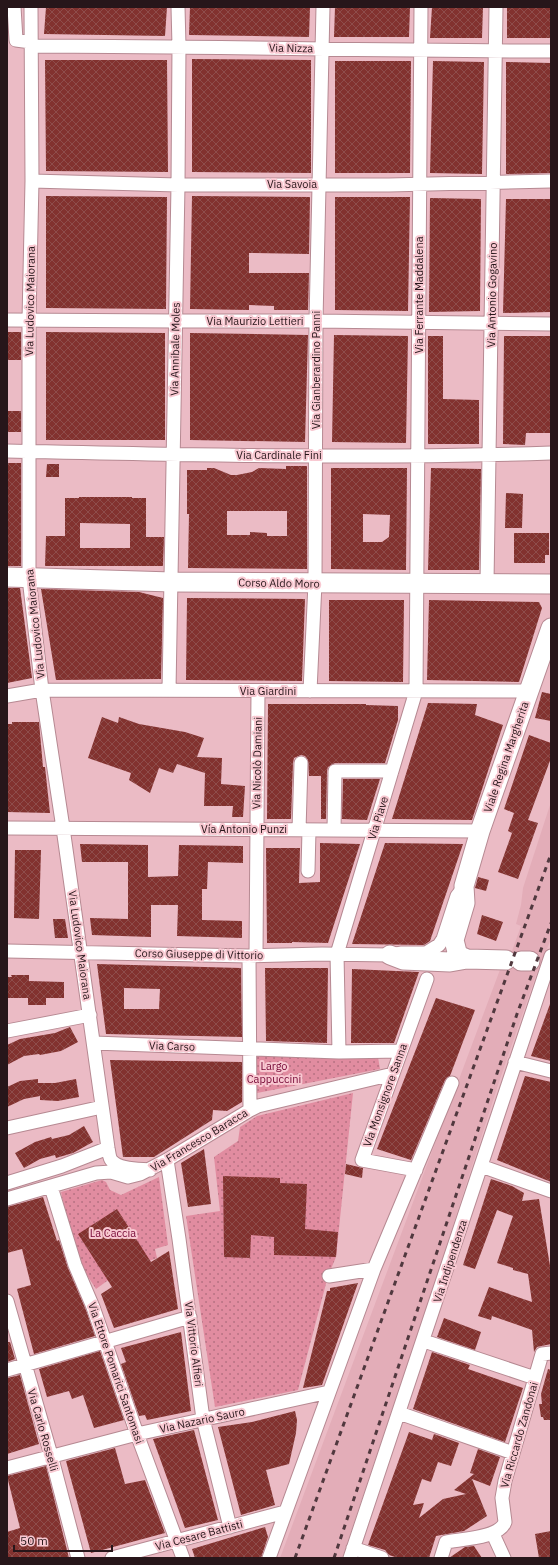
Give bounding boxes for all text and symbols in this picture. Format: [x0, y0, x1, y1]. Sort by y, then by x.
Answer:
street label: Via Nizza [269, 41, 314, 55]
street label: Via Savoia [267, 177, 317, 191]
street label: Via Ferrante Maddalena [412, 236, 426, 354]
street label: Via Antonio Gogavino [484, 242, 500, 348]
street label: Via Ludovico Maiorana [22, 246, 38, 356]
street label: Via Annibale Moles [167, 302, 183, 396]
street label: Via Gianberardino Panni [309, 311, 323, 429]
street label: Via Maurizio Lettieri [206, 314, 304, 328]
street label: Via Cardinale Fini [236, 448, 322, 462]
street label: Via Ludovico Maiorana [22, 568, 48, 679]
street label: Corso Aldo Moro [238, 575, 320, 591]
street label: Via Giardini [240, 684, 296, 698]
street label: Viale Regina Margherita [480, 700, 532, 814]
street label: Via Nicolò Damiani [249, 717, 265, 809]
street label: Via Piave [365, 795, 391, 841]
street label: Vía Antonio Punzi [201, 822, 287, 836]
street label: Via Ludovico Maiorana [65, 890, 95, 1001]
street label: Corso Giuseppe di Vittorio [135, 946, 263, 962]
street label: Via Carso [149, 1038, 195, 1054]
street label: Via Monsignore Sanna [360, 1041, 410, 1149]
park label: Largo Cappuccini [247, 1059, 301, 1086]
street label: Via Francesco Baracca [148, 1105, 250, 1175]
street label: Via Indipendenza [430, 1218, 470, 1304]
park label: La Caccia [90, 1226, 136, 1240]
street label: Via Ettore Pomarici Santomasi [85, 1301, 147, 1445]
street label: Via Vittorio Alfieri [182, 1301, 206, 1387]
street label: Via Riccardo Zandonai [497, 1380, 541, 1490]
street label: Via Carlo Rosselli [25, 1387, 61, 1473]
street label: Via Nazario Sauro [158, 1404, 246, 1436]
street label: Via Cesare Battisti [154, 1517, 244, 1553]
scale bar [14, 1527, 112, 1553]
text: 50 m [20, 1533, 48, 1548]

